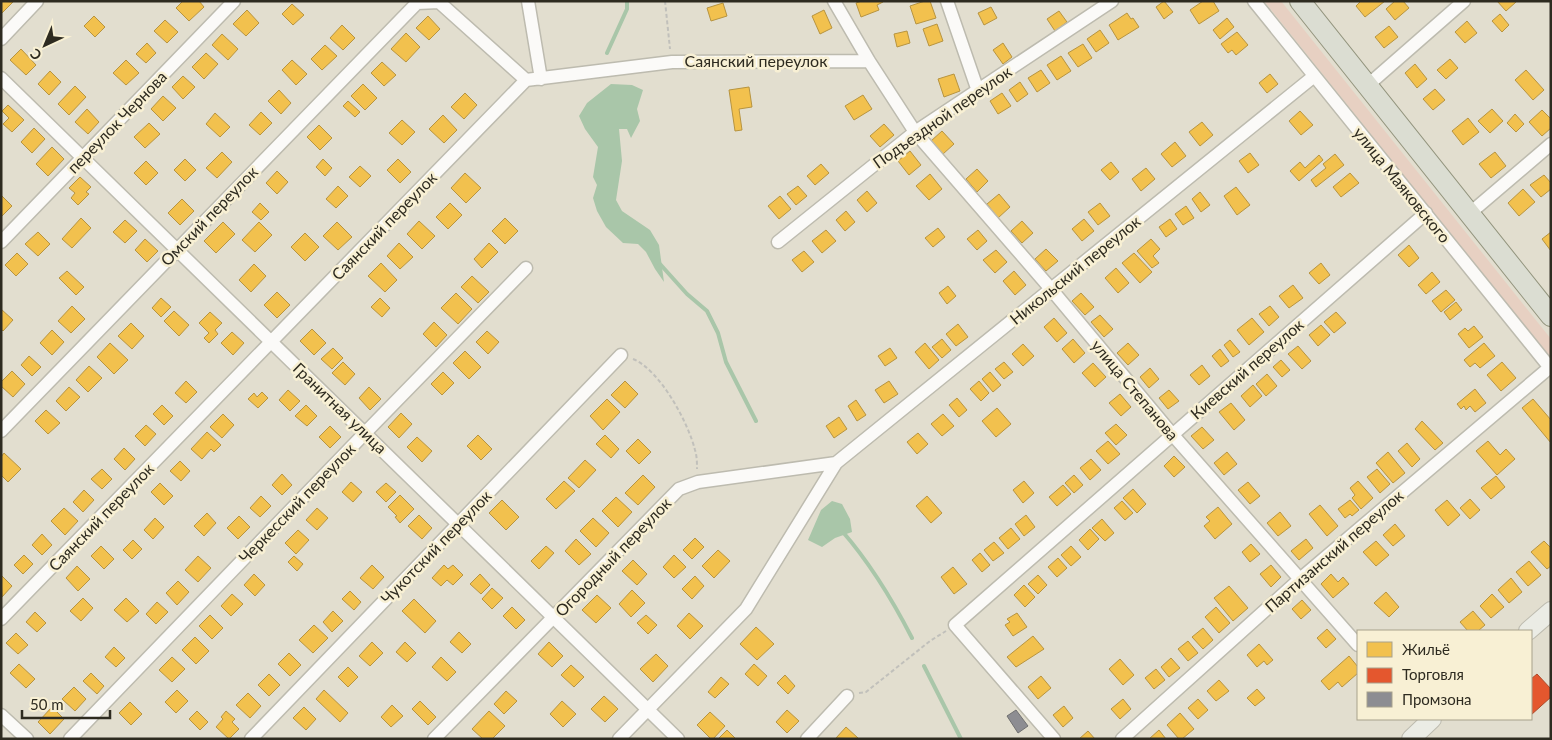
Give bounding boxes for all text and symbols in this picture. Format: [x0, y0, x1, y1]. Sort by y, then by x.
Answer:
north arrow [20, 20, 70, 70]
text: С [26, 45, 45, 64]
street label: Саянский переулок [685, 51, 828, 70]
street label: Подъездной переулок [869, 61, 1015, 172]
street label: переулок Чернова [63, 67, 170, 177]
street label: улица Маяковского [1350, 123, 1455, 246]
street label: Омский переулок [156, 161, 262, 269]
street label: Саянский переулок [327, 167, 441, 284]
street label: Никольский переулок [1006, 211, 1144, 328]
street label: Киевский переулок [1186, 314, 1308, 423]
street label: улица Степанова [1088, 336, 1183, 444]
street label: Гранитная улица [290, 358, 391, 457]
street label: Черкесский переулок [235, 438, 359, 566]
street label: Саянский переулок [44, 458, 158, 575]
street label: Чукотский переулок [377, 485, 495, 607]
street label: Партизанский переулок [1261, 485, 1407, 616]
street label: Огородный переулок [551, 493, 675, 620]
legend [1357, 630, 1532, 720]
text: Жильё [1402, 640, 1450, 658]
text: Торговля [1402, 665, 1464, 683]
scale bar [22, 688, 110, 720]
text: Промзона [1402, 690, 1472, 708]
text: 50 m [30, 695, 64, 713]

